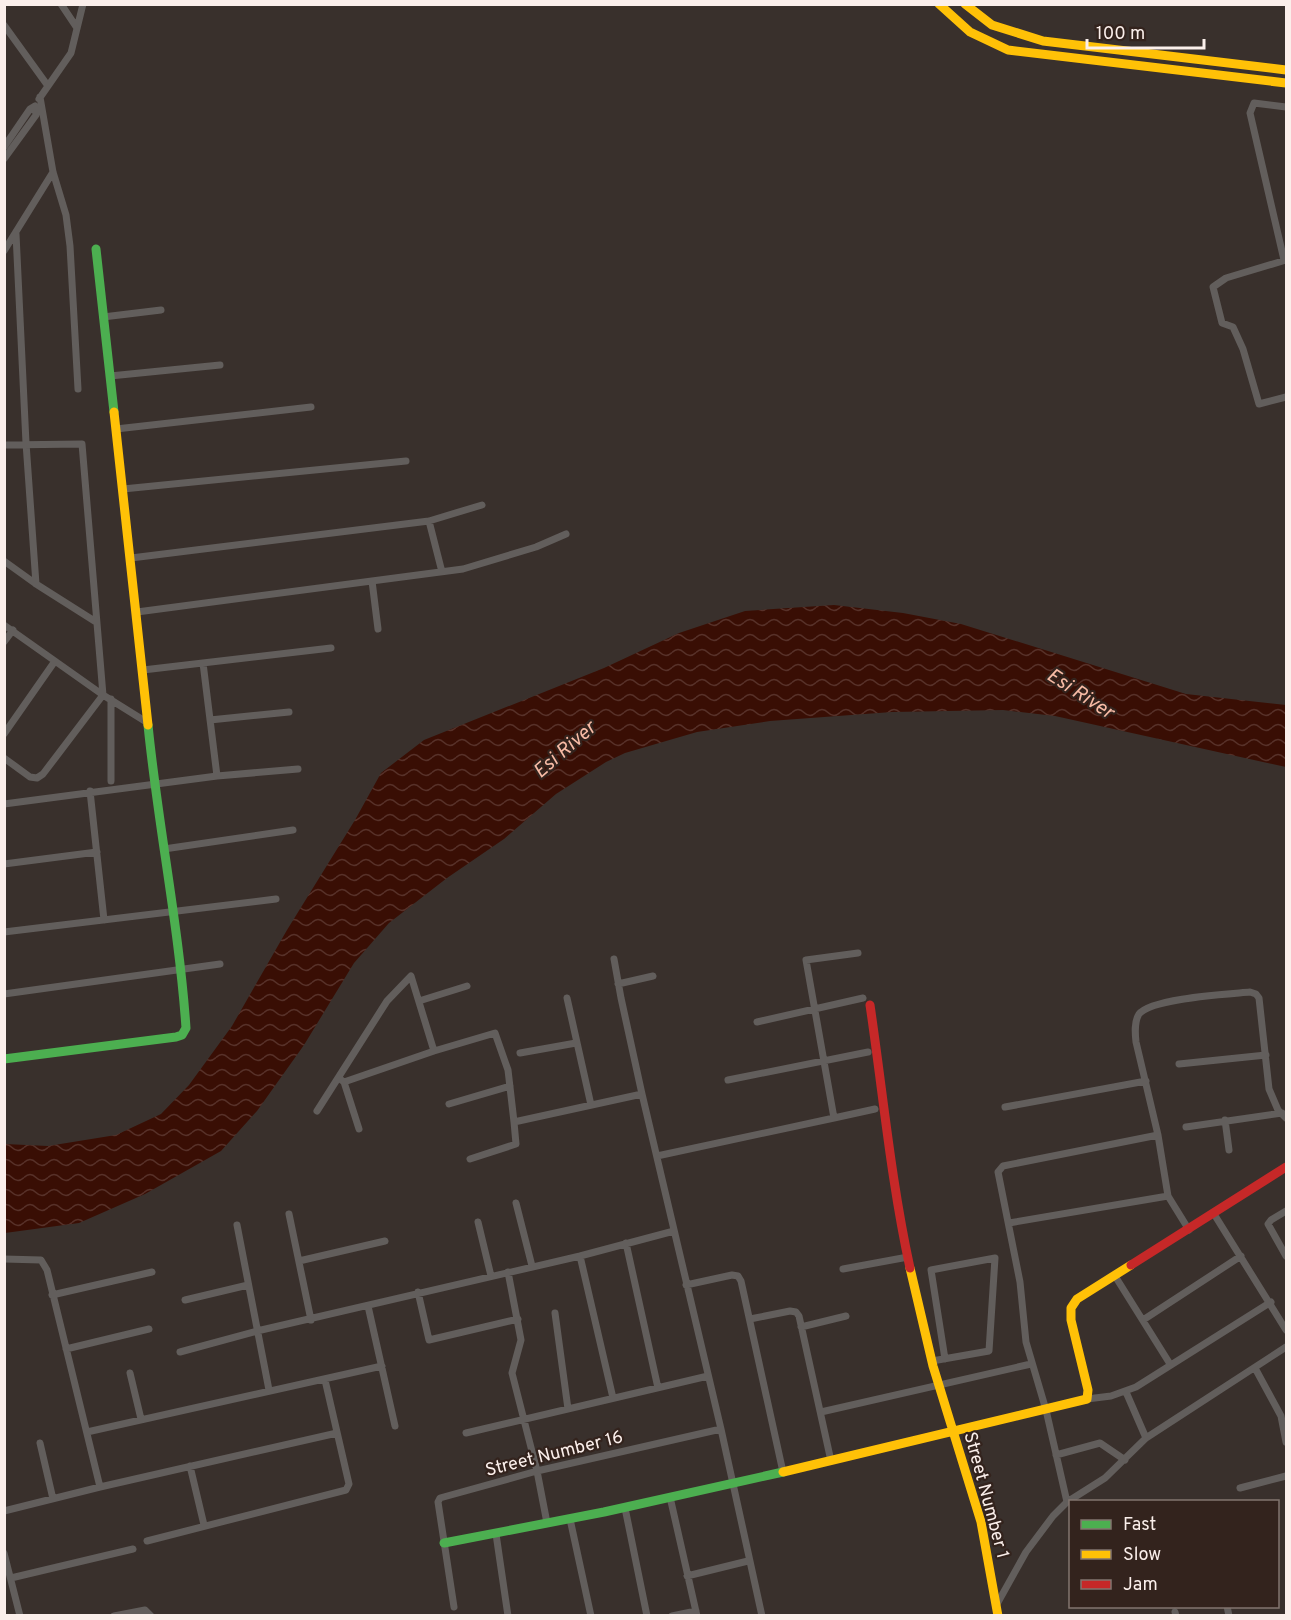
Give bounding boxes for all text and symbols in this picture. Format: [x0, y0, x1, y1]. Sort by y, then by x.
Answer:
scale bar [1087, 12, 1204, 50]
text: 100 m [1096, 23, 1145, 46]
water label: Esi River [1041, 663, 1120, 727]
water label: Esi River [528, 715, 603, 785]
street label: Street Number 16 [483, 1426, 626, 1483]
street label: Street Number 1 [958, 1430, 1014, 1561]
legend [1069, 1500, 1279, 1608]
text: Fast [1123, 1514, 1156, 1537]
text: Slow [1123, 1544, 1161, 1567]
text: Jam [1123, 1574, 1158, 1597]

